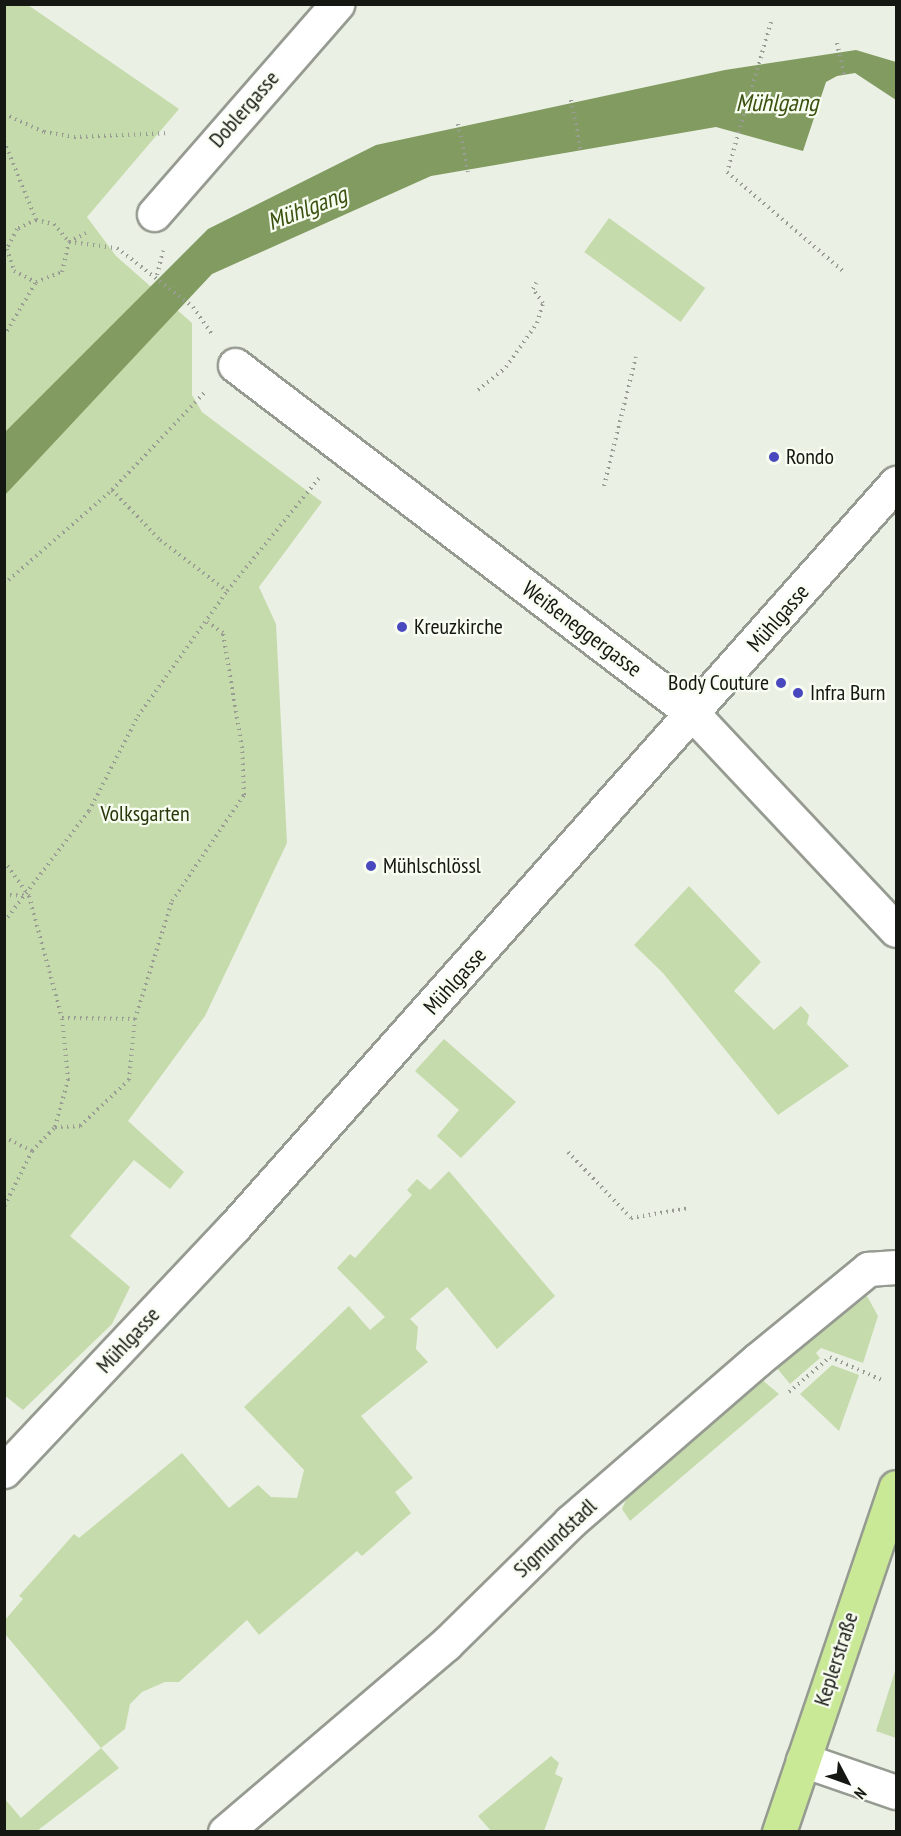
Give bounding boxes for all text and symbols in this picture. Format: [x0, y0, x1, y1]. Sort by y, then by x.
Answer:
street label: Doblergasse [203, 65, 285, 153]
water label: Mühlgang [736, 89, 818, 117]
water label: Mühlgang [263, 180, 351, 236]
place label: Rondo [786, 444, 834, 470]
marker: Rondo [767, 450, 781, 464]
street label: Weißeneggergasse [517, 576, 647, 682]
street label: Mühlgasse [742, 579, 814, 657]
place label: Kreuzkirche [414, 614, 503, 640]
marker: Kreuzkirche [395, 620, 409, 634]
place label: Body Couture [667, 670, 769, 696]
marker: Body Couture [774, 676, 788, 690]
place label: Infra Burn [810, 680, 886, 706]
marker: Infra Burn [791, 686, 805, 700]
park label: Volksgarten [100, 801, 190, 827]
place label: Mühlschlössl [383, 853, 481, 879]
marker: Mühlschlössl [364, 859, 378, 873]
street label: Mühlgasse [418, 942, 492, 1020]
street label: Mühlgasse [91, 1302, 165, 1378]
street label: Sigmundstadl [508, 1493, 602, 1583]
street label: Keplerstraße [808, 1609, 864, 1709]
north arrow [817, 1752, 877, 1812]
text: N [850, 1784, 871, 1804]

